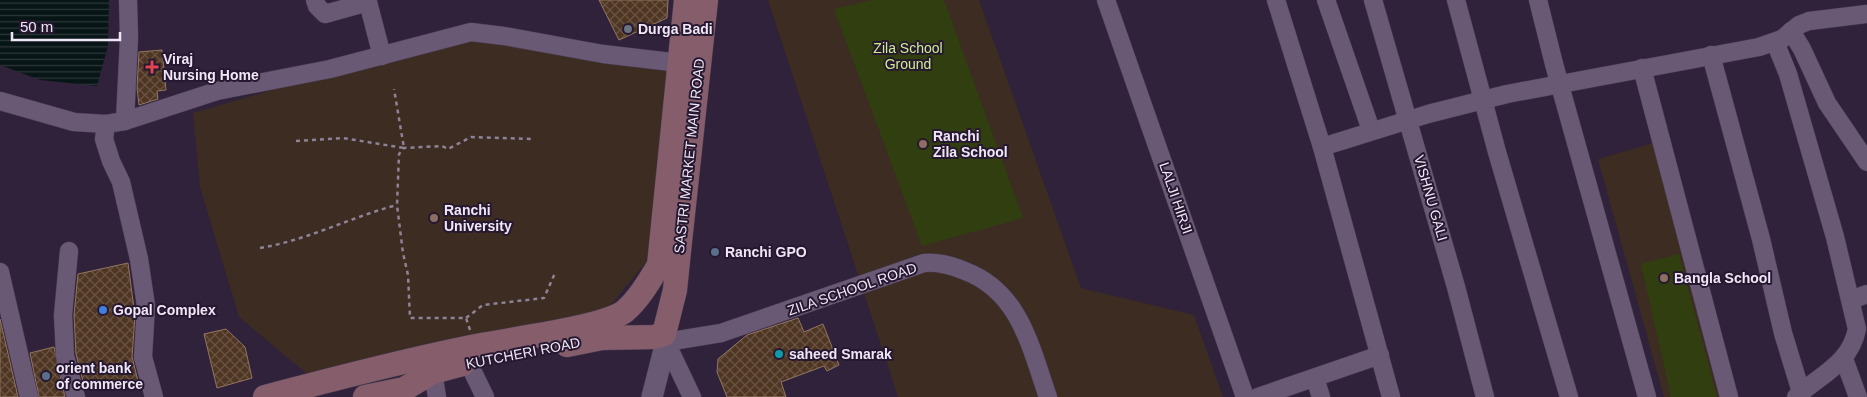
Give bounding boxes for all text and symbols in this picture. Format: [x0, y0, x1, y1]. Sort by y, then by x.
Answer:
scale bar [12, 10, 120, 42]
text: 50 m [20, 18, 53, 35]
place label: Durga Badi [638, 21, 713, 37]
marker: Durga Badi [622, 23, 634, 35]
park label: Zila School Ground [873, 40, 943, 72]
place label: Viraj Nursing Home [163, 51, 259, 83]
street label: SASTRI MARKET MAIN ROAD [671, 58, 707, 254]
marker: Viraj Nursing Home [145, 60, 159, 74]
place label: Ranchi Zila School [933, 128, 1008, 160]
marker: Ranchi Zila School [917, 138, 929, 150]
street label: VISHNU GALI [1411, 153, 1451, 243]
street label: LALJI HIRJI [1156, 160, 1196, 236]
place label: Ranchi University [444, 202, 512, 234]
marker: Ranchi University [428, 212, 440, 224]
place label: Ranchi GPO [725, 244, 807, 260]
marker: Ranchi GPO [709, 246, 721, 258]
street label: ZILA SCHOOL ROAD [785, 259, 919, 319]
place label: Bangla School [1674, 270, 1771, 286]
marker: Bangla School [1658, 272, 1670, 284]
place label: Gopal Complex [113, 302, 216, 318]
marker: Gopal Complex [97, 304, 109, 316]
street label: KUTCHERI ROAD [465, 334, 581, 372]
place label: saheed Smarak [789, 346, 892, 362]
marker: saheed Smarak [773, 348, 785, 360]
place label: orient bank of commerce [56, 360, 143, 392]
marker: orient bank of commerce [40, 370, 52, 382]

